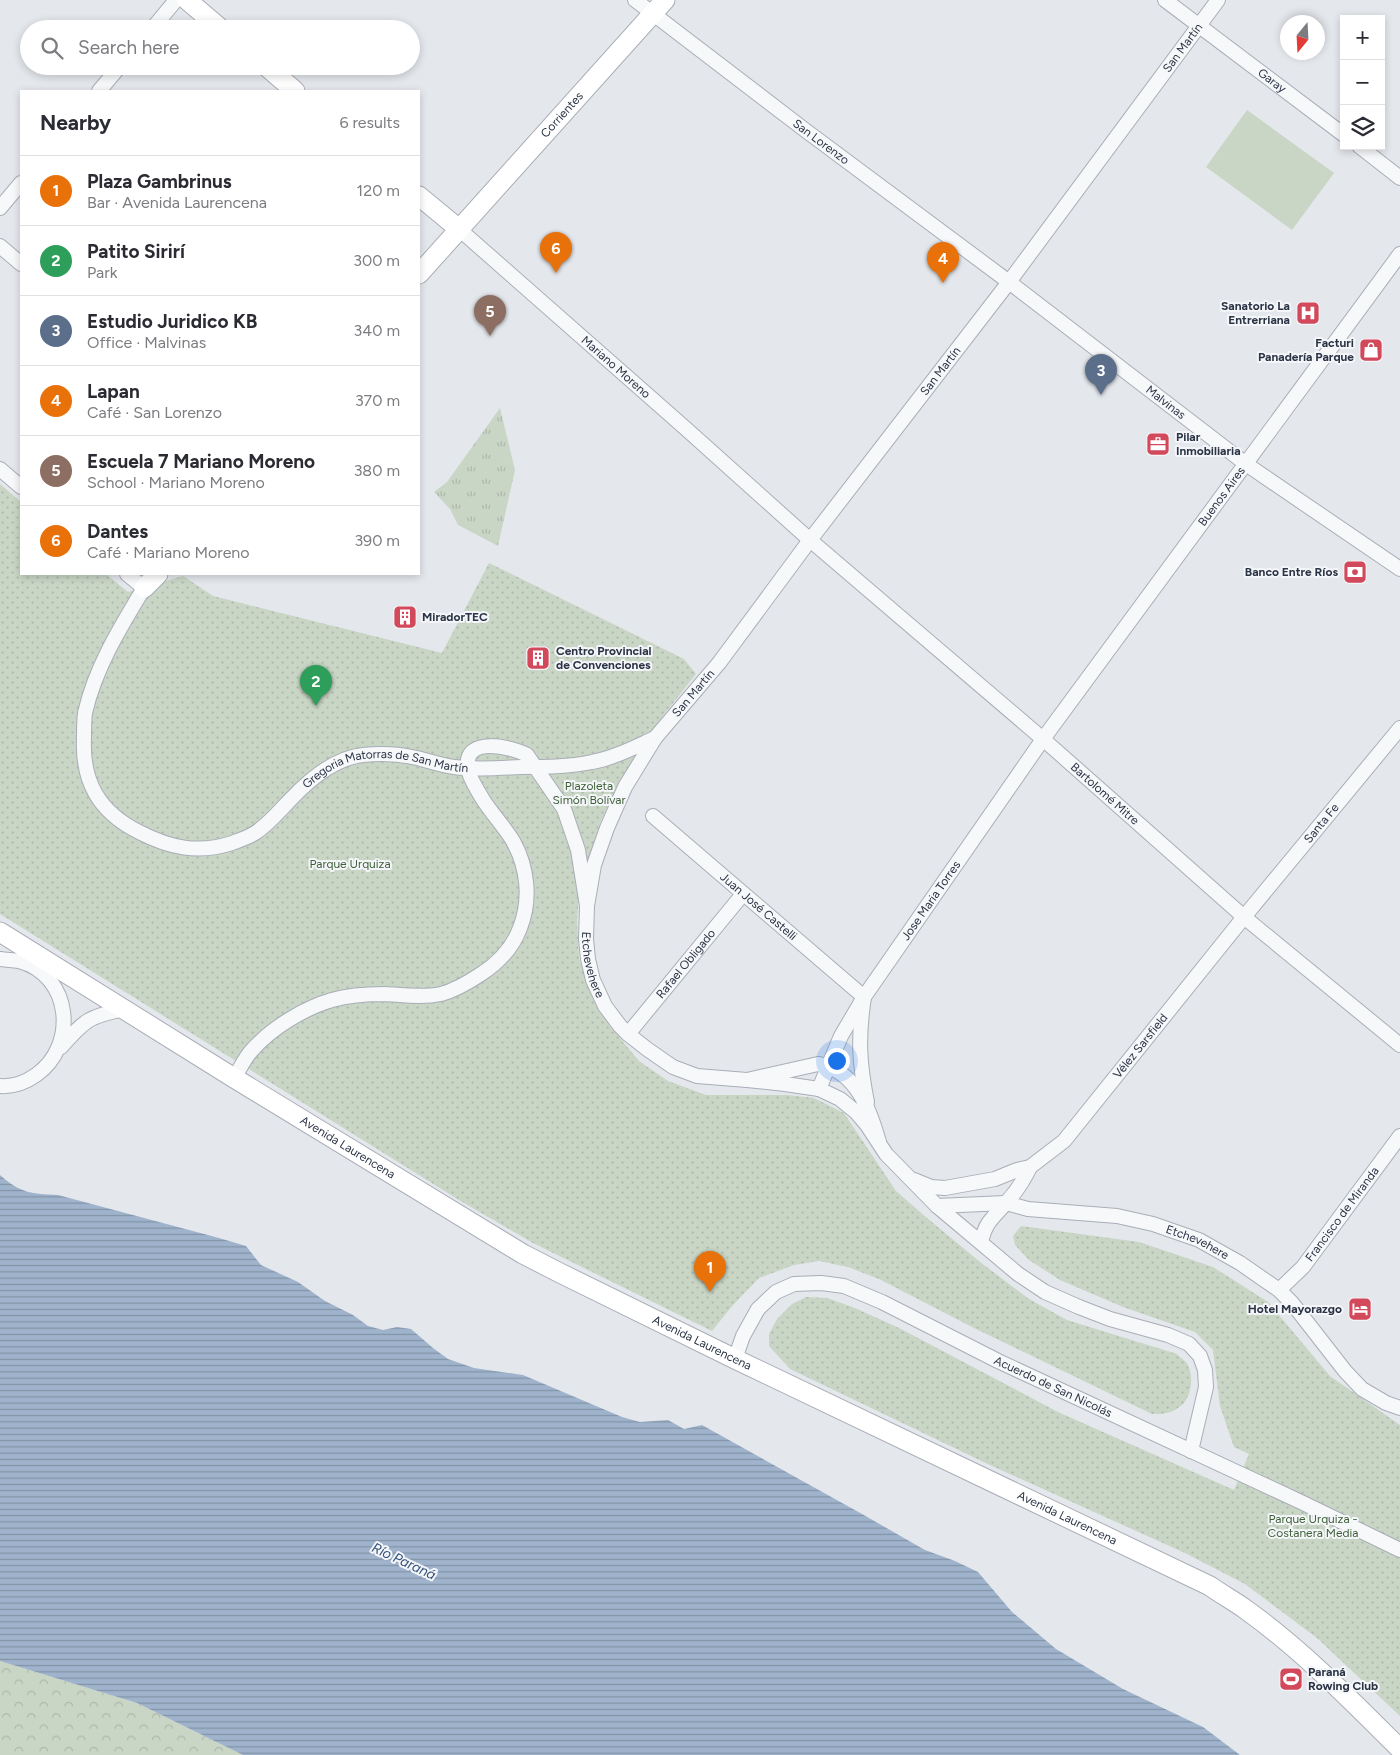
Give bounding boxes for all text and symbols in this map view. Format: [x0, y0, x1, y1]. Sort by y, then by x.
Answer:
north arrow [1280, 15, 1325, 60]
map controls [1340, 15, 1385, 150]
button: + [1340, 15, 1385, 60]
search box [20, 20, 420, 75]
street label: San Martín [1160, 20, 1206, 75]
icon: search [38, 34, 66, 62]
text: Search here [78, 36, 180, 59]
button: − [1340, 60, 1385, 105]
street label: Garay [1255, 66, 1289, 96]
street label: Corrientes [538, 89, 586, 140]
button: layers [1340, 105, 1385, 150]
text: Nearby [40, 110, 111, 135]
text: 6 results [339, 113, 400, 132]
street label: San Lorenzo [790, 116, 852, 167]
text: Plaza Gambrinus [87, 170, 232, 193]
text: 1 [53, 181, 59, 200]
text: 120 m [357, 181, 400, 200]
text: Bar · Avenida Laurencena [87, 193, 267, 212]
pin: 6 [540, 232, 572, 273]
text: Patito Sirirí [87, 240, 185, 263]
pin: 4 [927, 242, 959, 283]
text: 2 [51, 251, 61, 270]
text: 300 m [353, 251, 400, 270]
text: Park [87, 263, 117, 282]
pin: 5 [474, 295, 506, 336]
place label: Sanatorio La Entrerriana [1221, 299, 1290, 327]
hospital icon: Sanatorio La Entrerriana [1295, 300, 1321, 326]
text: Estudio Juridico KB [87, 310, 257, 333]
text: 3 [52, 321, 60, 340]
text: 340 m [354, 321, 400, 340]
text: Office · Malvinas [87, 333, 206, 352]
street label: Mariano Moreno [578, 333, 653, 401]
place label: Facturi Panadería Parque [1258, 336, 1354, 364]
shop icon: Facturi Panadería Parque [1358, 337, 1384, 363]
street label: San Martín [917, 344, 964, 398]
pin: 3 [1085, 354, 1117, 395]
text: Lapan [87, 380, 140, 403]
street label: Malvinas [1143, 383, 1189, 422]
text: 4 [51, 391, 61, 410]
text: 370 m [355, 391, 400, 410]
text: Café · San Lorenzo [87, 403, 222, 422]
place label: Pilar Inmobiliaria [1176, 430, 1241, 458]
office icon: Pilar Inmobiliaria [1145, 431, 1171, 457]
text: Escuela 7 Mariano Moreno [87, 450, 315, 473]
text: 5 [51, 461, 61, 480]
text: 380 m [354, 461, 400, 480]
street label: Buenos Aires [1195, 464, 1248, 529]
text: School · Mariano Moreno [87, 473, 265, 492]
text: Dantes [87, 520, 148, 543]
text: 6 [51, 531, 61, 550]
text: 390 m [354, 531, 400, 550]
text: Café · Mariano Moreno [87, 543, 250, 562]
bank icon: Banco Entre Ríos [1342, 559, 1368, 585]
place label: Banco Entre Ríos [1245, 565, 1338, 579]
building icon: MiradorTEC [392, 604, 418, 630]
place label: MiradorTEC [422, 610, 488, 624]
place label: Centro Provincial de Convenciones [556, 644, 652, 672]
building icon: Centro Provincial de Convenciones [525, 645, 551, 671]
pin: 2 [300, 665, 332, 706]
street label: San Martín [669, 666, 717, 720]
street label: Gregoria Matorras de San Martín [299, 747, 469, 791]
street label: Bartolomé Mitre [1068, 760, 1142, 828]
park label: Plazoleta Simón Bolívar [553, 779, 625, 807]
street label: Santa Fe [1301, 800, 1342, 846]
park label: Parque Urquiza [309, 857, 391, 871]
street label: Jose Maria Torres [898, 858, 964, 943]
street label: Juan José Castelli [717, 870, 800, 943]
street label: Rafael Obligado [653, 926, 718, 1001]
street label: Etchevehere [579, 931, 607, 1000]
street label: Vélez Sarsfield [1110, 1011, 1171, 1081]
your location [824, 1048, 850, 1074]
street label: Avenida Laurencena [298, 1113, 398, 1181]
street label: Francisco de Miranda [1303, 1164, 1382, 1264]
street label: Etchevehere [1164, 1222, 1232, 1263]
pin: 1 [694, 1251, 726, 1292]
hotel icon: Hotel Mayorazgo [1347, 1296, 1373, 1322]
place label: Hotel Mayorazgo [1248, 1302, 1342, 1316]
street label: Avenida Laurencena [650, 1313, 754, 1373]
street label: Acuerdo de San Nicolás [992, 1353, 1115, 1420]
street label: Avenida Laurencena [1015, 1488, 1119, 1548]
park label: Parque Urquiza - Costanera Media [1268, 1512, 1358, 1540]
water label: Río Paraná [369, 1539, 439, 1584]
place label: Paraná Rowing Club [1308, 1665, 1378, 1693]
sports icon: Paraná Rowing Club [1278, 1666, 1304, 1692]

